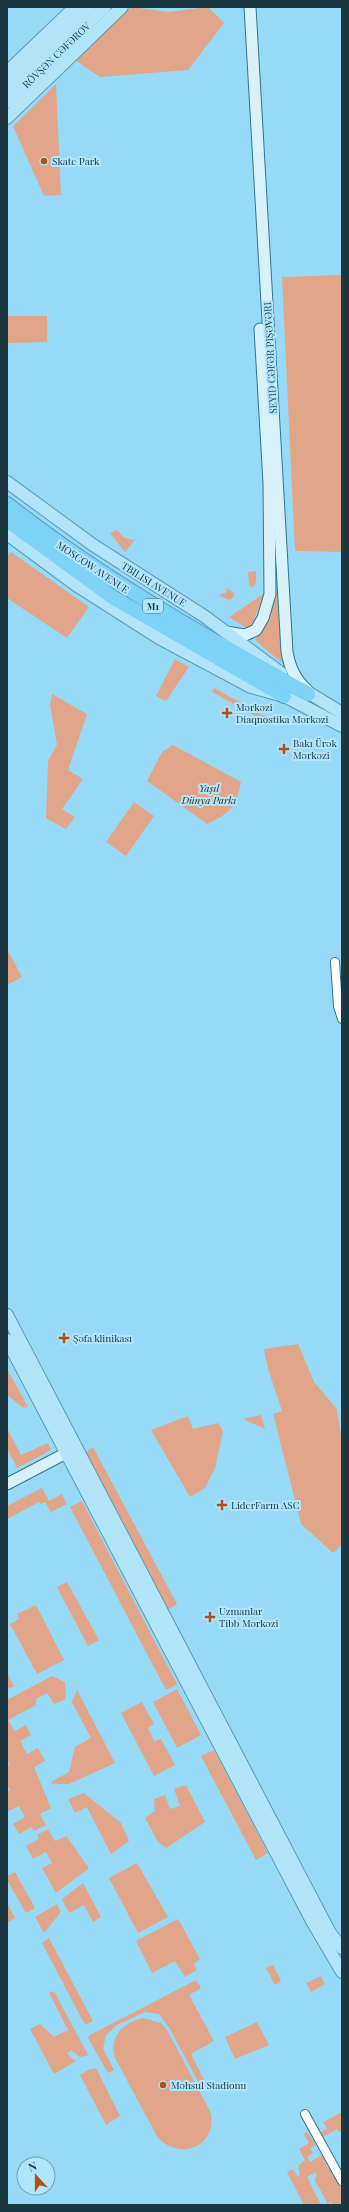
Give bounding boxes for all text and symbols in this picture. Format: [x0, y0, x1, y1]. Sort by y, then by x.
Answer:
street label: RÖVŞƏN CƏFƏROV [19, 18, 94, 91]
place label: Skate Park [52, 154, 100, 168]
marker: Skate Park [39, 156, 49, 166]
street label: SEYID CƏFƏR PIŞƏVƏRI [260, 302, 280, 414]
street label: MOSCOW AVENUE [54, 538, 132, 596]
street label: TBILISI AVENUE [119, 558, 189, 610]
road number: M1 [143, 599, 163, 613]
place label: Mərkəzi Diaqnostika Mərkəzi [236, 700, 329, 726]
marker: Mərkəzi Diaqnostika Mərkəzi [221, 707, 233, 719]
place label: Bakı Ürək Mərkəzi [293, 736, 337, 762]
marker: Bakı Ürək Mərkəzi [278, 743, 290, 755]
park label: Yaşıl Dünya Parkı [181, 781, 236, 807]
place label: Şəfa klinikası [73, 1331, 132, 1345]
marker: Şəfa klinikası [58, 1332, 70, 1344]
place label: LiderFarm ASC [231, 1498, 300, 1512]
marker: LiderFarm ASC [216, 1499, 228, 1511]
place label: Uzmanlar Tibb Mərkəzi [219, 1604, 279, 1630]
marker: Uzmanlar Tibb Mərkəzi [204, 1611, 216, 1623]
place label: Məhsul Stadionu [171, 2078, 247, 2092]
marker: Məhsul Stadionu [158, 2080, 168, 2090]
north arrow [16, 2156, 56, 2196]
text: N [26, 2158, 39, 2175]

